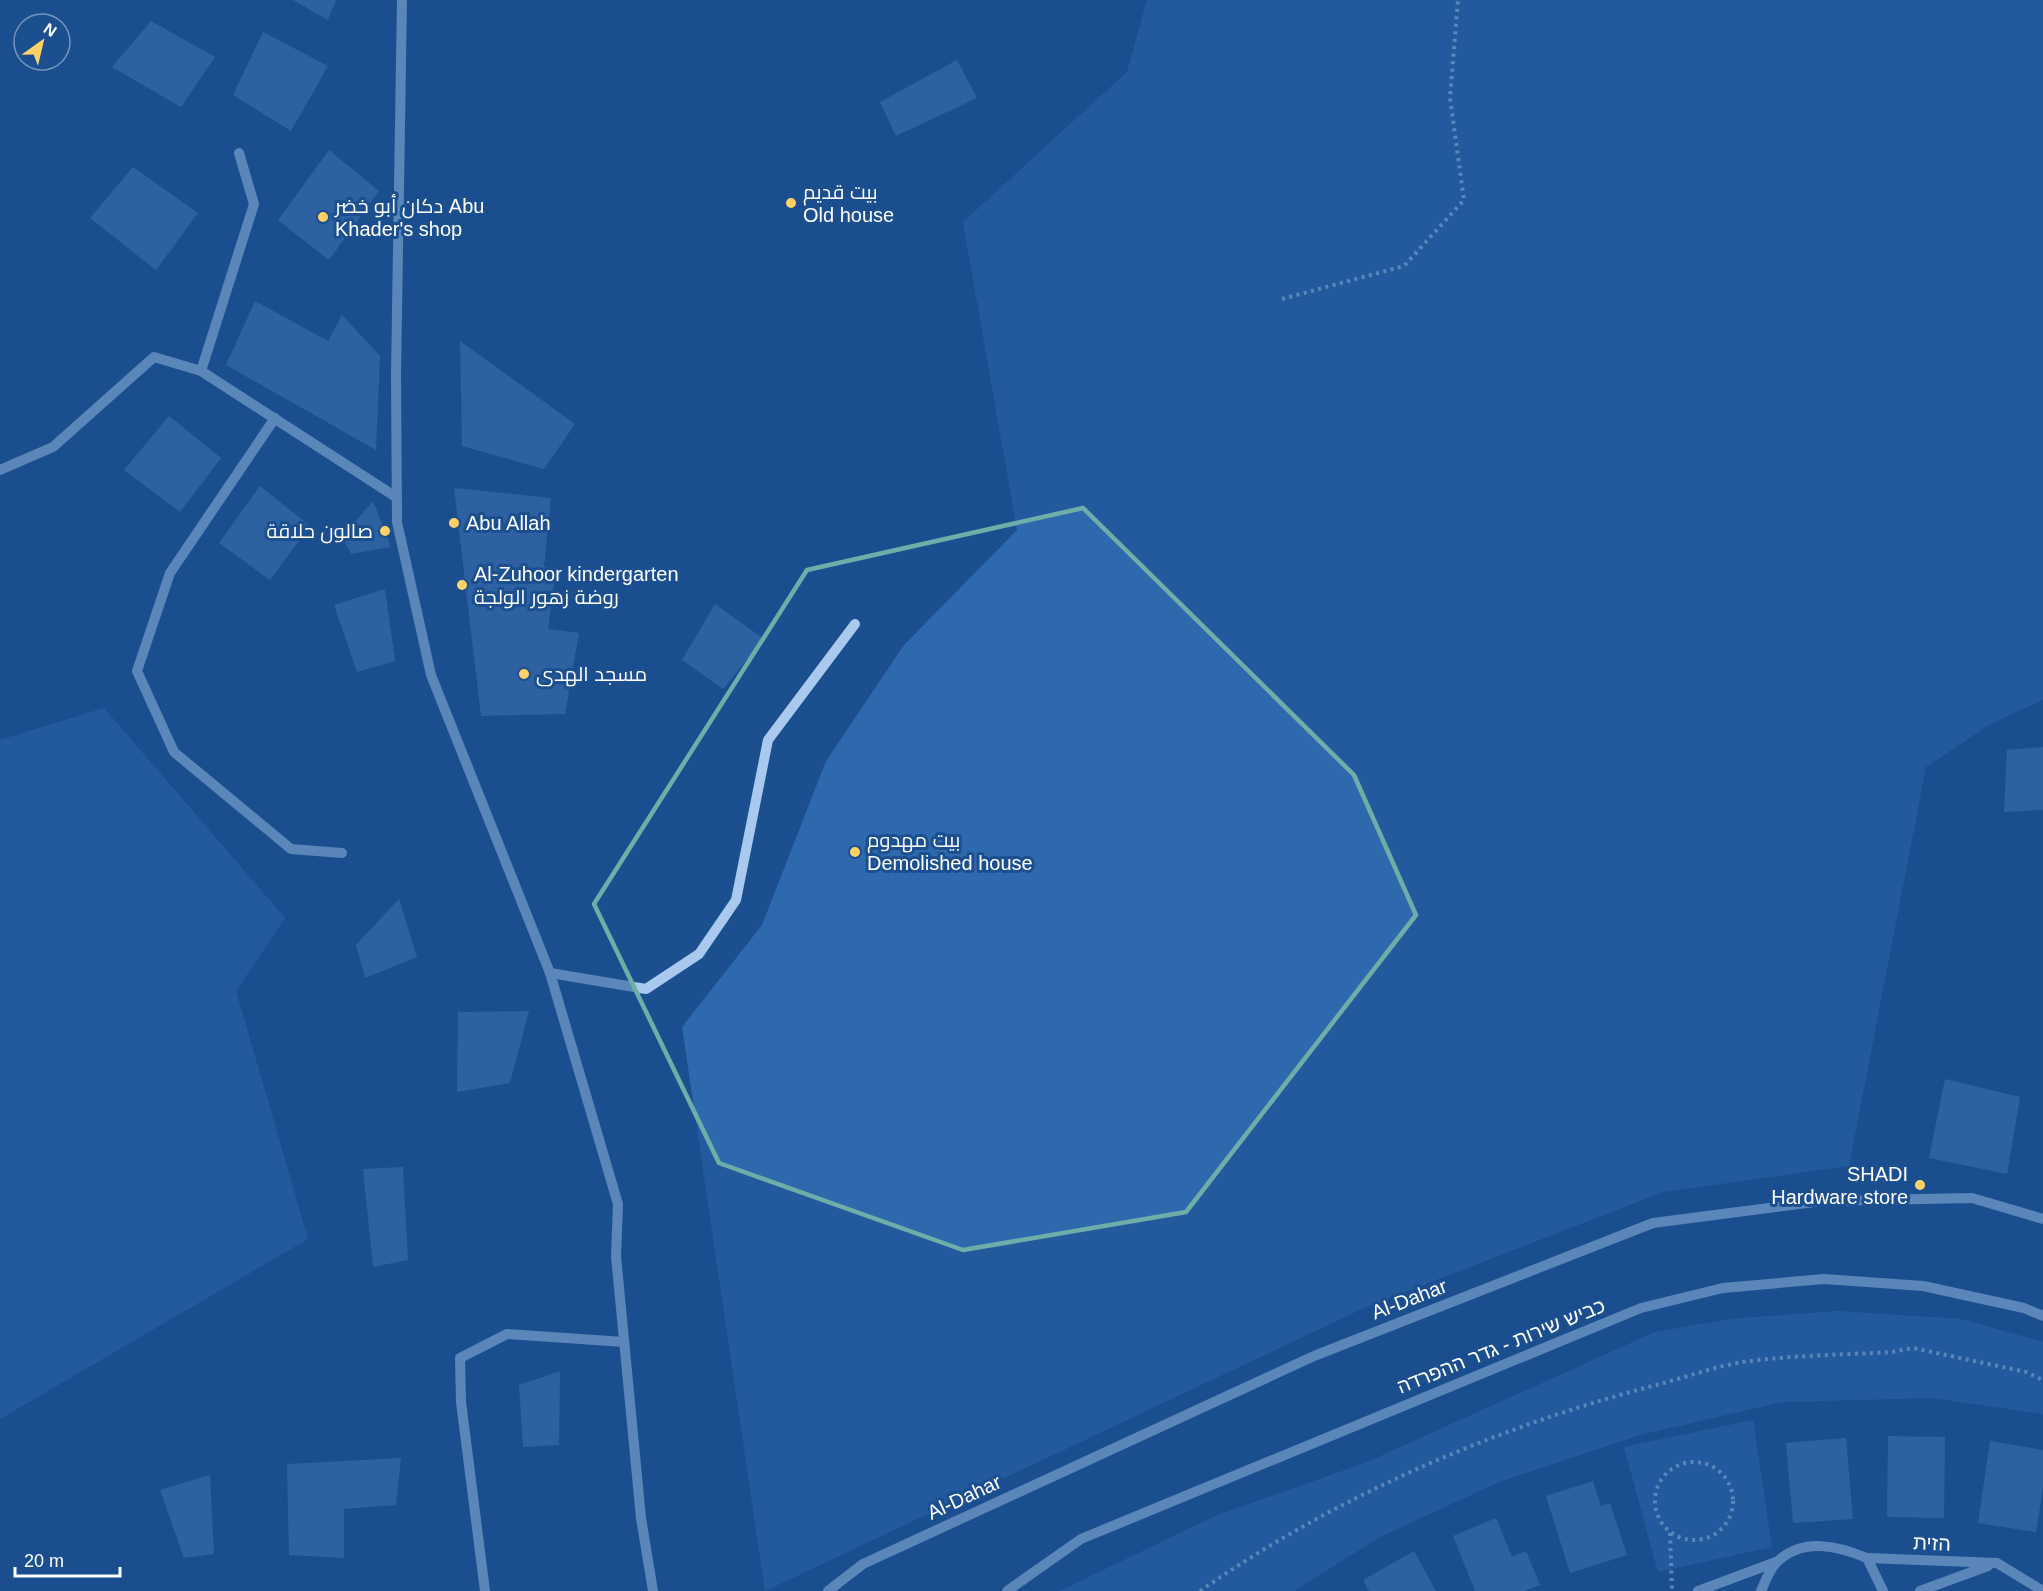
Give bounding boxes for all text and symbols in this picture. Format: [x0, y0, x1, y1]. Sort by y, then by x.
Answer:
north arrow [12, 12, 72, 72]
text: N [41, 20, 60, 40]
place label: بيت قديم Old house [803, 181, 894, 226]
place label: دكان أبو خضر Abu Khader's shop [334, 194, 484, 240]
marker: بيت قديم Old house [784, 196, 798, 210]
marker: دكان أبو خضر Abu Khader's shop [316, 210, 330, 224]
place label: Abu Allah [466, 512, 551, 534]
marker: Abu Allah [447, 516, 461, 530]
place label: صالون حلاقة [267, 520, 373, 544]
marker: صالون حلاقة [378, 524, 392, 538]
place label: Al-Zuhoor kindergarten روضة زهور الولجة [474, 563, 679, 609]
marker: Al-Zuhoor kindergarten روضة زهور الولجة [455, 578, 469, 592]
place label: مسجد الهدى [536, 663, 647, 687]
marker: مسجد الهدى [517, 667, 531, 681]
place label: بيت مهدوم Demolished house [867, 829, 1033, 874]
marker: بيت مهدوم Demolished house [848, 845, 862, 859]
place label: SHADI Hardware store [1771, 1163, 1908, 1208]
marker: SHADI Hardware store [1913, 1178, 1927, 1192]
street label: Al-Dahar [1368, 1274, 1450, 1323]
street label: כביש שירות - גדר ההפרדה [1394, 1294, 1608, 1398]
street label: Al-Dahar [924, 1470, 1005, 1524]
street label: הזית [1913, 1531, 1951, 1555]
scale bar [15, 1540, 120, 1578]
text: 20 m [24, 1551, 64, 1571]

